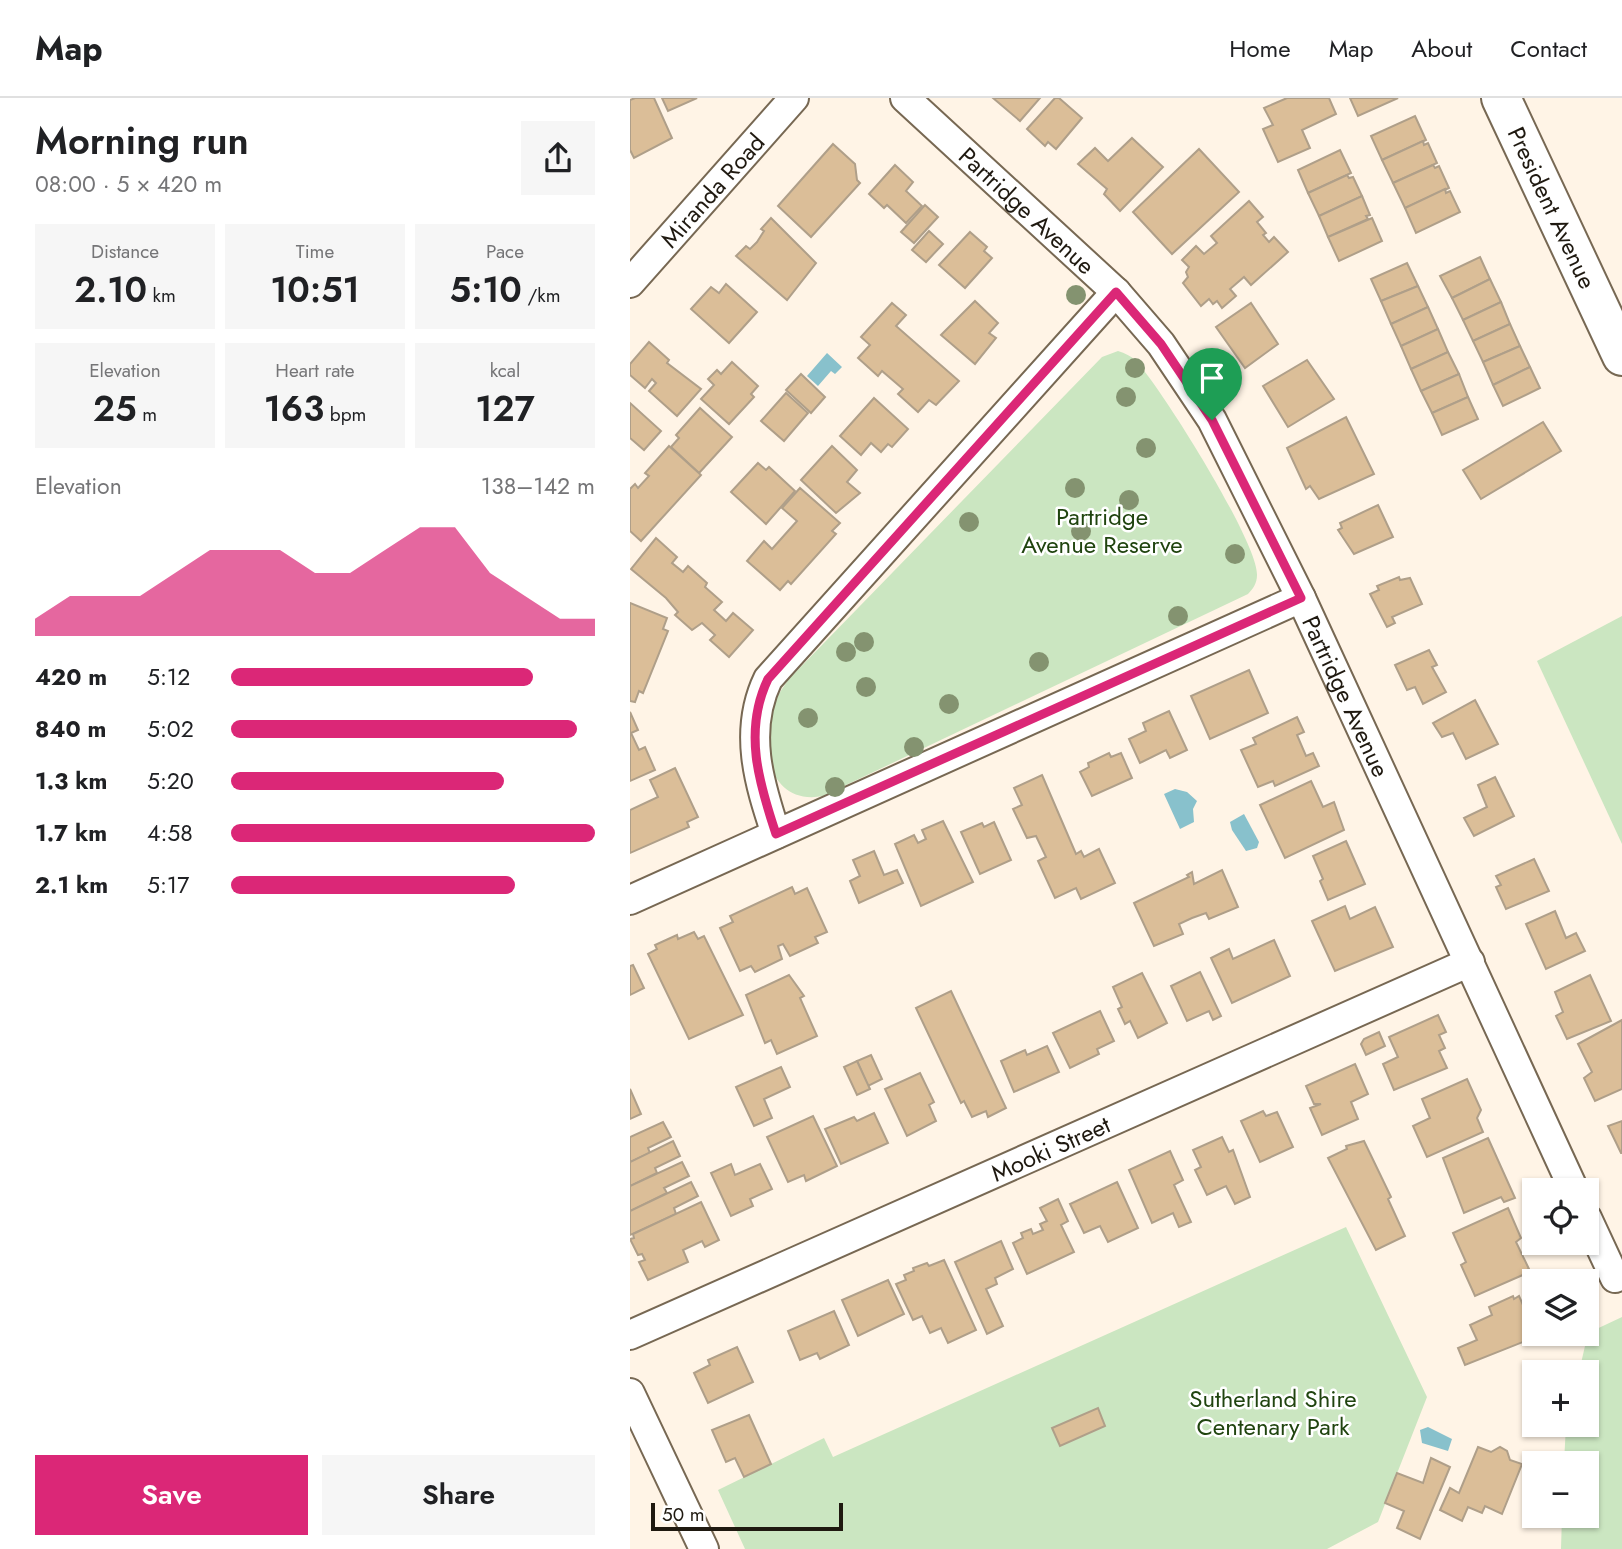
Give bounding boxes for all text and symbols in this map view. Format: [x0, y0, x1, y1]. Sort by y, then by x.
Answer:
text: Map [35, 25, 103, 72]
text: Home [1229, 31, 1291, 66]
text: Map [1329, 31, 1373, 66]
text: About [1411, 31, 1472, 66]
text: Contact [1510, 31, 1587, 66]
text: Morning run [35, 113, 249, 168]
button: share [521, 121, 595, 195]
street label: President Avenue [1499, 121, 1605, 294]
street label: Miranda Road [652, 125, 773, 255]
street label: Partridge Avenue [951, 139, 1103, 282]
text: 08:00 · 5 × 420 m [35, 167, 222, 201]
text: Distance [91, 238, 159, 265]
text: Time [296, 238, 334, 265]
text: Pace [486, 238, 524, 265]
text: 2.10 [74, 265, 147, 315]
text: 10:51 [270, 265, 360, 315]
text: 5:10 [449, 265, 522, 315]
text: km [147, 282, 176, 309]
text: /km [522, 282, 561, 309]
pin [1182, 348, 1242, 420]
text: Elevation [89, 357, 161, 384]
text: Heart rate [275, 357, 355, 384]
text: kcal [490, 357, 520, 384]
icon: arrive [1193, 359, 1231, 397]
text: 25 [93, 384, 137, 434]
text: 163 [264, 384, 324, 434]
text: 127 [475, 384, 535, 434]
text: m [137, 401, 157, 428]
text: bpm [324, 401, 366, 428]
text: Elevation [35, 469, 122, 503]
text: 138–142 m [481, 469, 595, 503]
park label: Partridge Avenue Reserve [1021, 499, 1183, 562]
street label: Partridge Avenue [1294, 610, 1399, 783]
text: 420 m [35, 660, 107, 694]
text: 5:12 [147, 660, 190, 694]
text: 840 m [35, 712, 106, 746]
text: 5:02 [147, 712, 194, 746]
text: 1.3 km [35, 764, 107, 798]
text: 5:20 [147, 764, 194, 798]
text: 1.7 km [35, 816, 107, 850]
text: 4:58 [147, 816, 193, 850]
text: 2.1 km [35, 868, 108, 902]
text: 5:17 [147, 868, 189, 902]
street label: Mooki Street [985, 1106, 1116, 1190]
map controls [1522, 1178, 1599, 1528]
button: locate [1522, 1178, 1599, 1255]
button: layers [1522, 1269, 1599, 1346]
button: + [1522, 1360, 1599, 1437]
park label: Sutherland Shire Centenary Park [1189, 1381, 1357, 1444]
button: − [1522, 1451, 1599, 1528]
button: Save [35, 1455, 308, 1535]
button: Share [322, 1455, 595, 1535]
scale bar [651, 1500, 844, 1532]
text: 50 m [662, 1501, 705, 1528]

